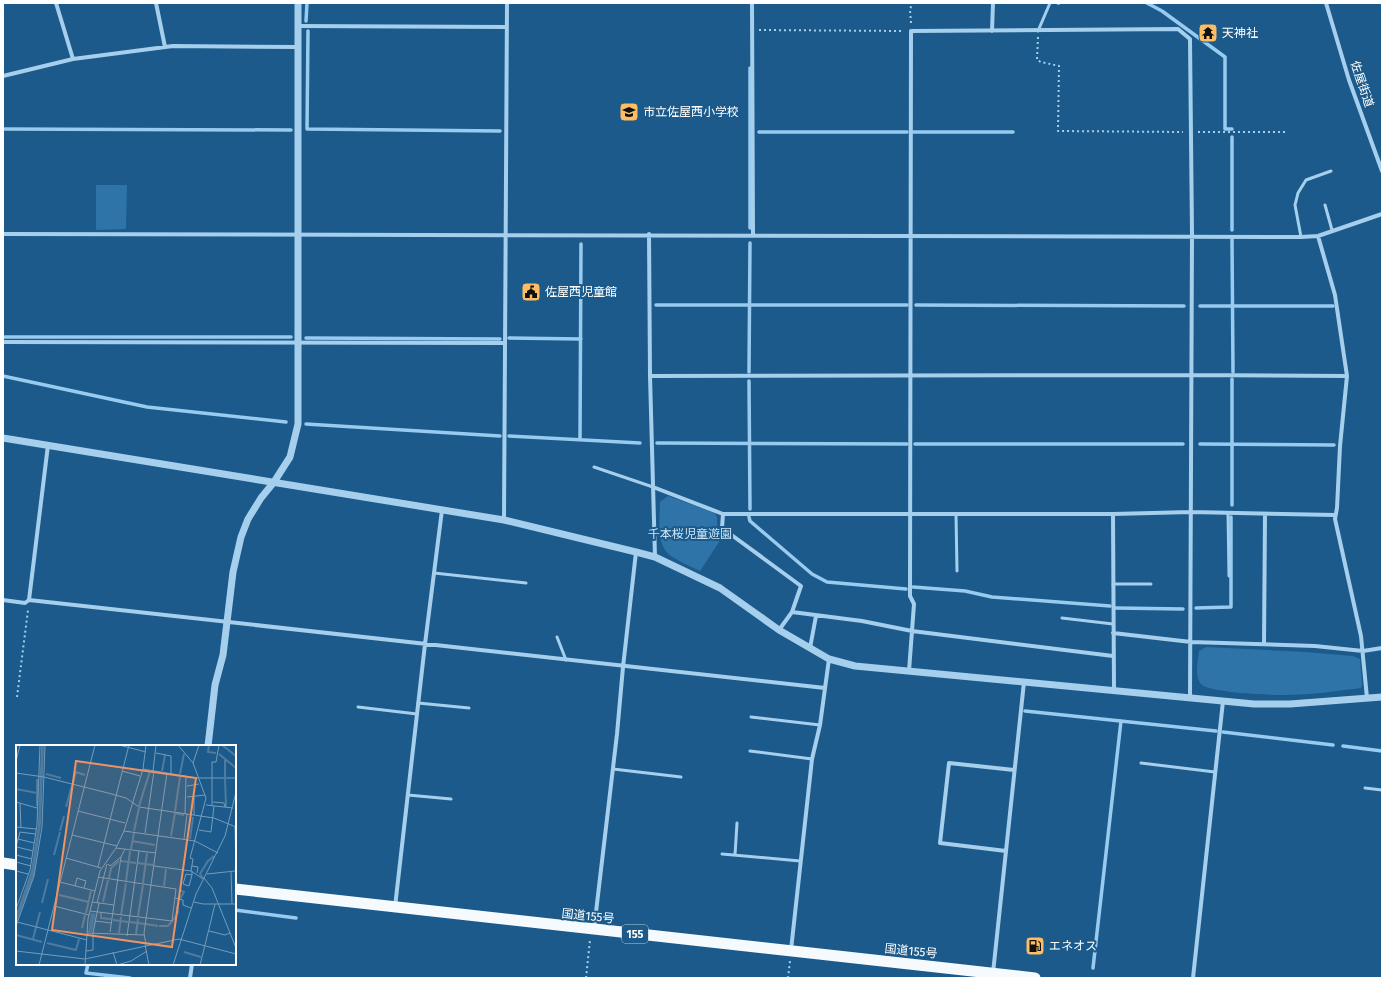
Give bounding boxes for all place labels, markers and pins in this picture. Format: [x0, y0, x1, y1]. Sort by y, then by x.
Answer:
temple icon: 天神社 [1197, 22, 1219, 44]
place label: 天神社 [1222, 26, 1258, 40]
school or university icon: 市立佐屋西小学校 [618, 101, 640, 123]
place label: 市立佐屋西小学校 [643, 105, 739, 119]
public building icon: 佐屋西児童館 [520, 281, 542, 303]
place label: 佐屋西児童館 [545, 285, 617, 299]
fuel station icon: エネオス [1024, 935, 1046, 957]
place label: エネオス [1049, 939, 1097, 953]

